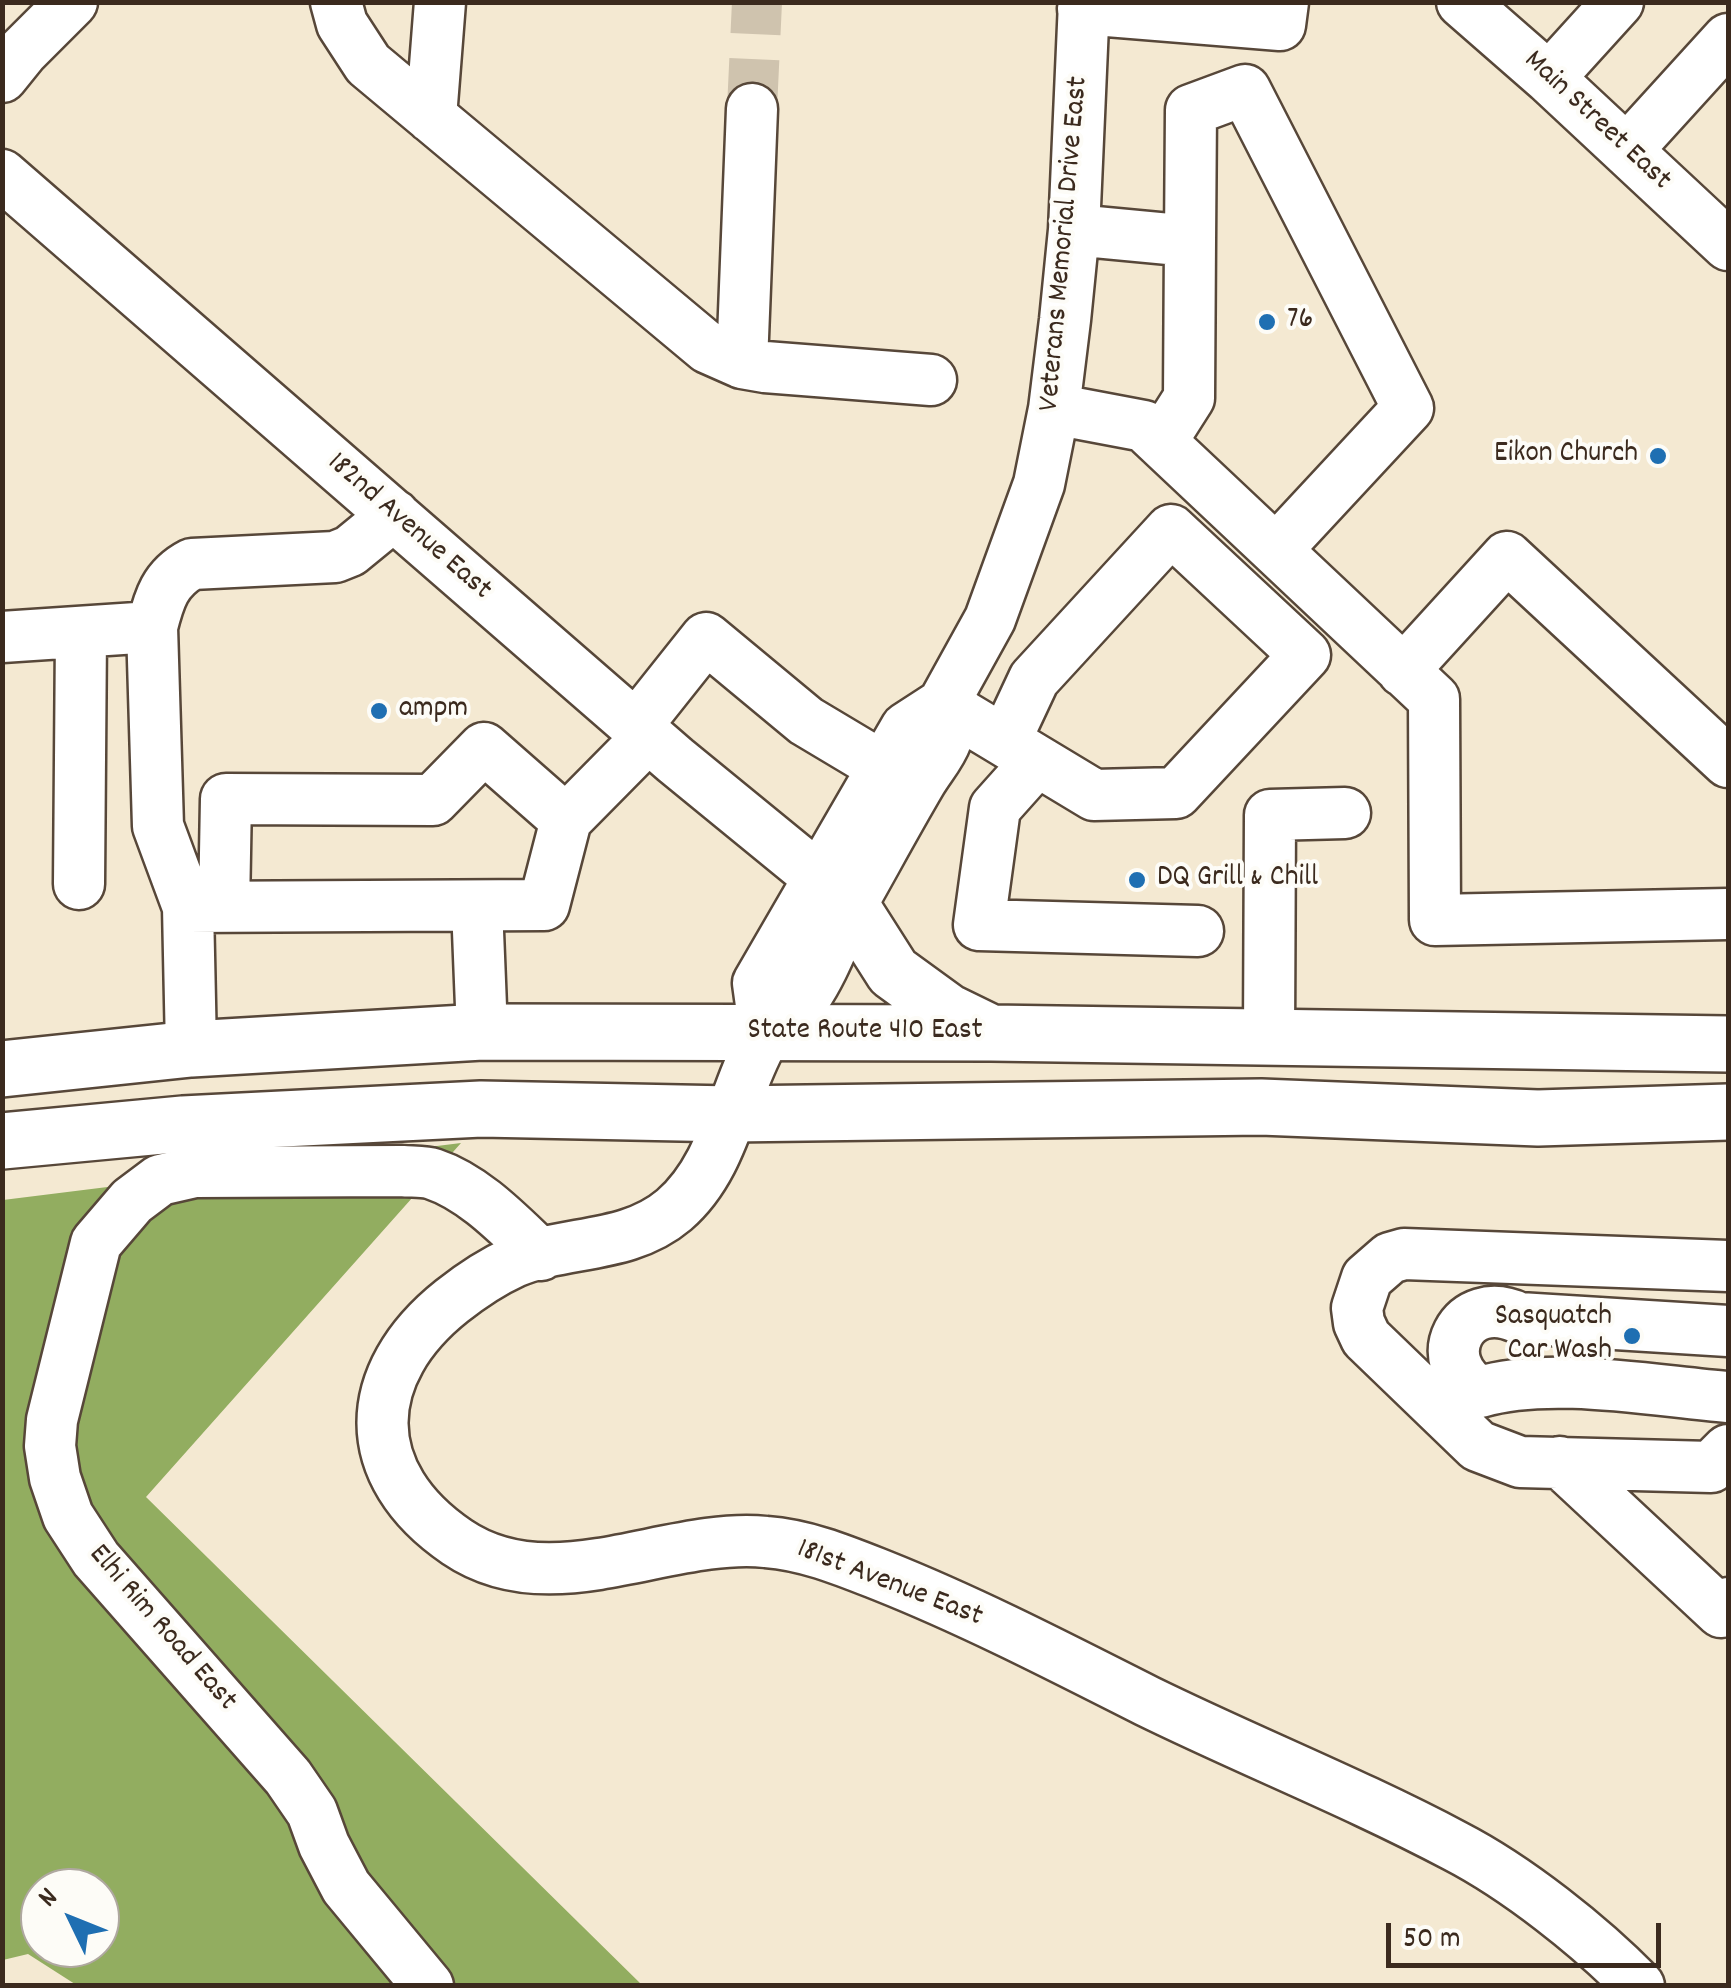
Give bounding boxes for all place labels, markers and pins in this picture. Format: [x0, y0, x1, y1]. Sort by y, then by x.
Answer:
place label: 76 [1287, 304, 1313, 340]
marker: 76 [1256, 311, 1278, 333]
place label: Eikon Church [1494, 438, 1638, 474]
marker: Eikon Church [1647, 445, 1669, 467]
place label: ampm [399, 693, 468, 729]
marker: ampm [368, 700, 390, 722]
place label: DQ Grill & Chill [1157, 862, 1318, 898]
marker: DQ Grill & Chill [1126, 869, 1148, 891]
place label: Sasquatch Car Wash [1495, 1301, 1612, 1372]
marker: Sasquatch Car Wash [1621, 1325, 1643, 1347]

